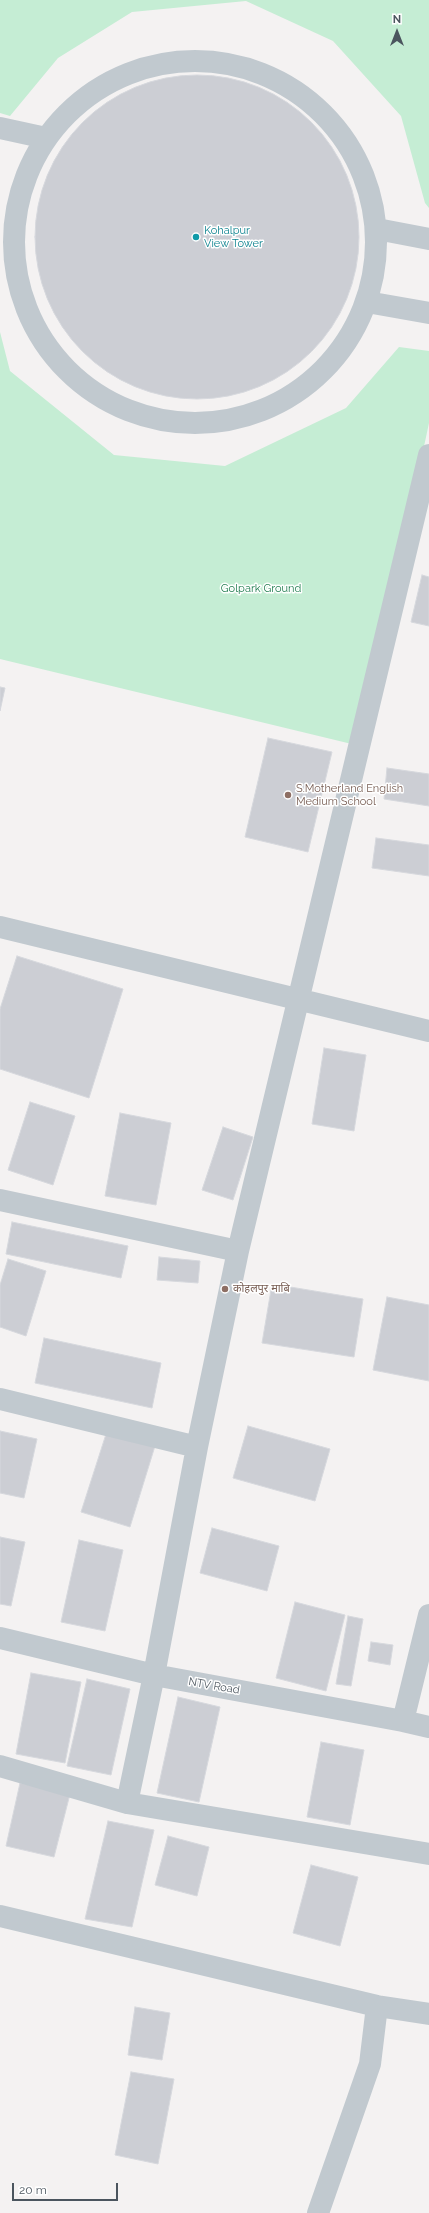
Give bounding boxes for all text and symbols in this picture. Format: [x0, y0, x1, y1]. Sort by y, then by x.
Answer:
north arrow [377, 12, 417, 52]
text: N [393, 13, 401, 26]
place label: Kohalpur View Tower [204, 224, 263, 250]
marker: Kohalpur View Tower [191, 232, 201, 242]
park label: Golpark Ground [221, 582, 301, 596]
place label: S.Motherland English Medium School [296, 782, 403, 808]
marker: S.Motherland English Medium School [283, 790, 293, 800]
place label: कोहलपुर माबि [233, 1282, 290, 1296]
marker: कोहलपुर माबि [220, 1284, 230, 1294]
street label: NTV Road [187, 1675, 241, 1697]
scale bar [14, 2175, 120, 2201]
text: 20 m [19, 2183, 47, 2197]

